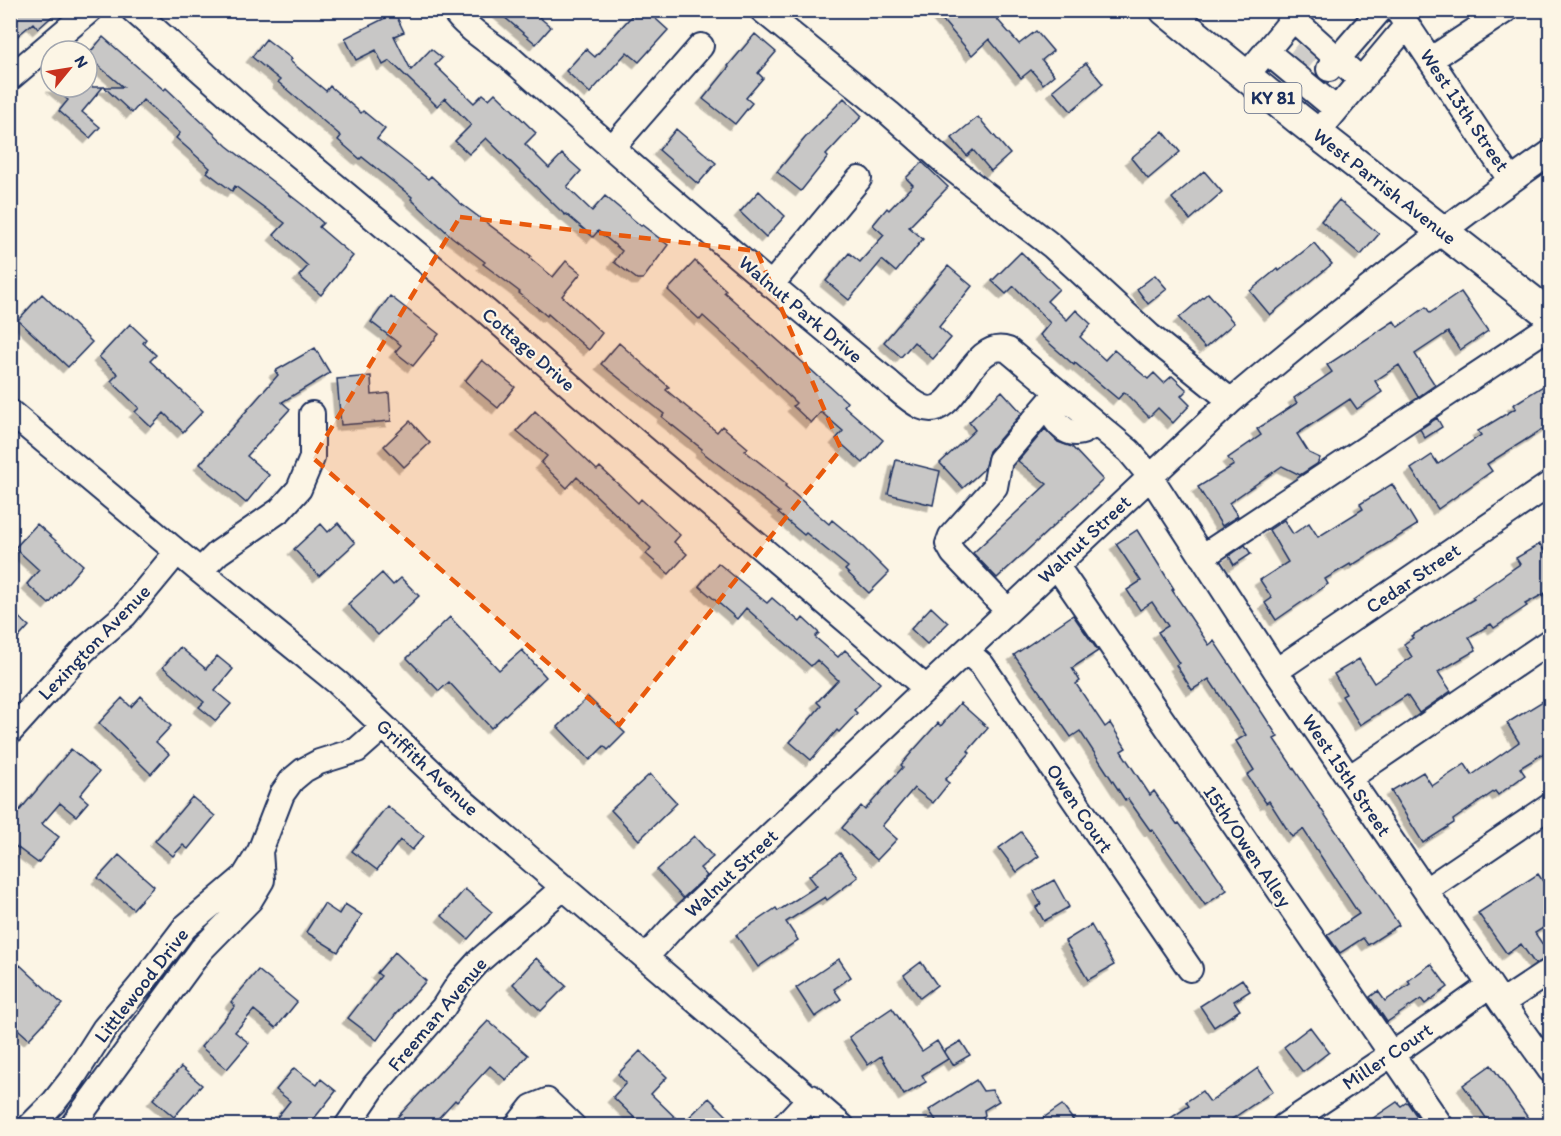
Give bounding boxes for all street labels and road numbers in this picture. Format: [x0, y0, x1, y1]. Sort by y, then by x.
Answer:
street label: West 13th Street [1415, 44, 1515, 176]
road number: KY 81 [1244, 83, 1302, 113]
street label: West Parrish Avenue [1308, 122, 1462, 250]
street label: Walnut Park Drive [734, 250, 868, 368]
street label: Cottage Drive [477, 302, 581, 396]
street label: Walnut Street [1032, 490, 1136, 588]
street label: Cedar Street [1361, 537, 1465, 618]
street label: Lexington Avenue [33, 579, 155, 705]
street label: West 15th Street [1297, 709, 1397, 841]
street label: Griffith Avenue [372, 713, 484, 821]
street label: Owen Court [1041, 759, 1119, 857]
street label: 15th/Owen Alley [1198, 781, 1298, 912]
street label: Walnut Street [679, 824, 783, 922]
street label: Littlewood Drive [89, 923, 193, 1047]
street label: Freeman Avenue [382, 952, 492, 1076]
street label: Miller Court [1337, 1017, 1437, 1095]

